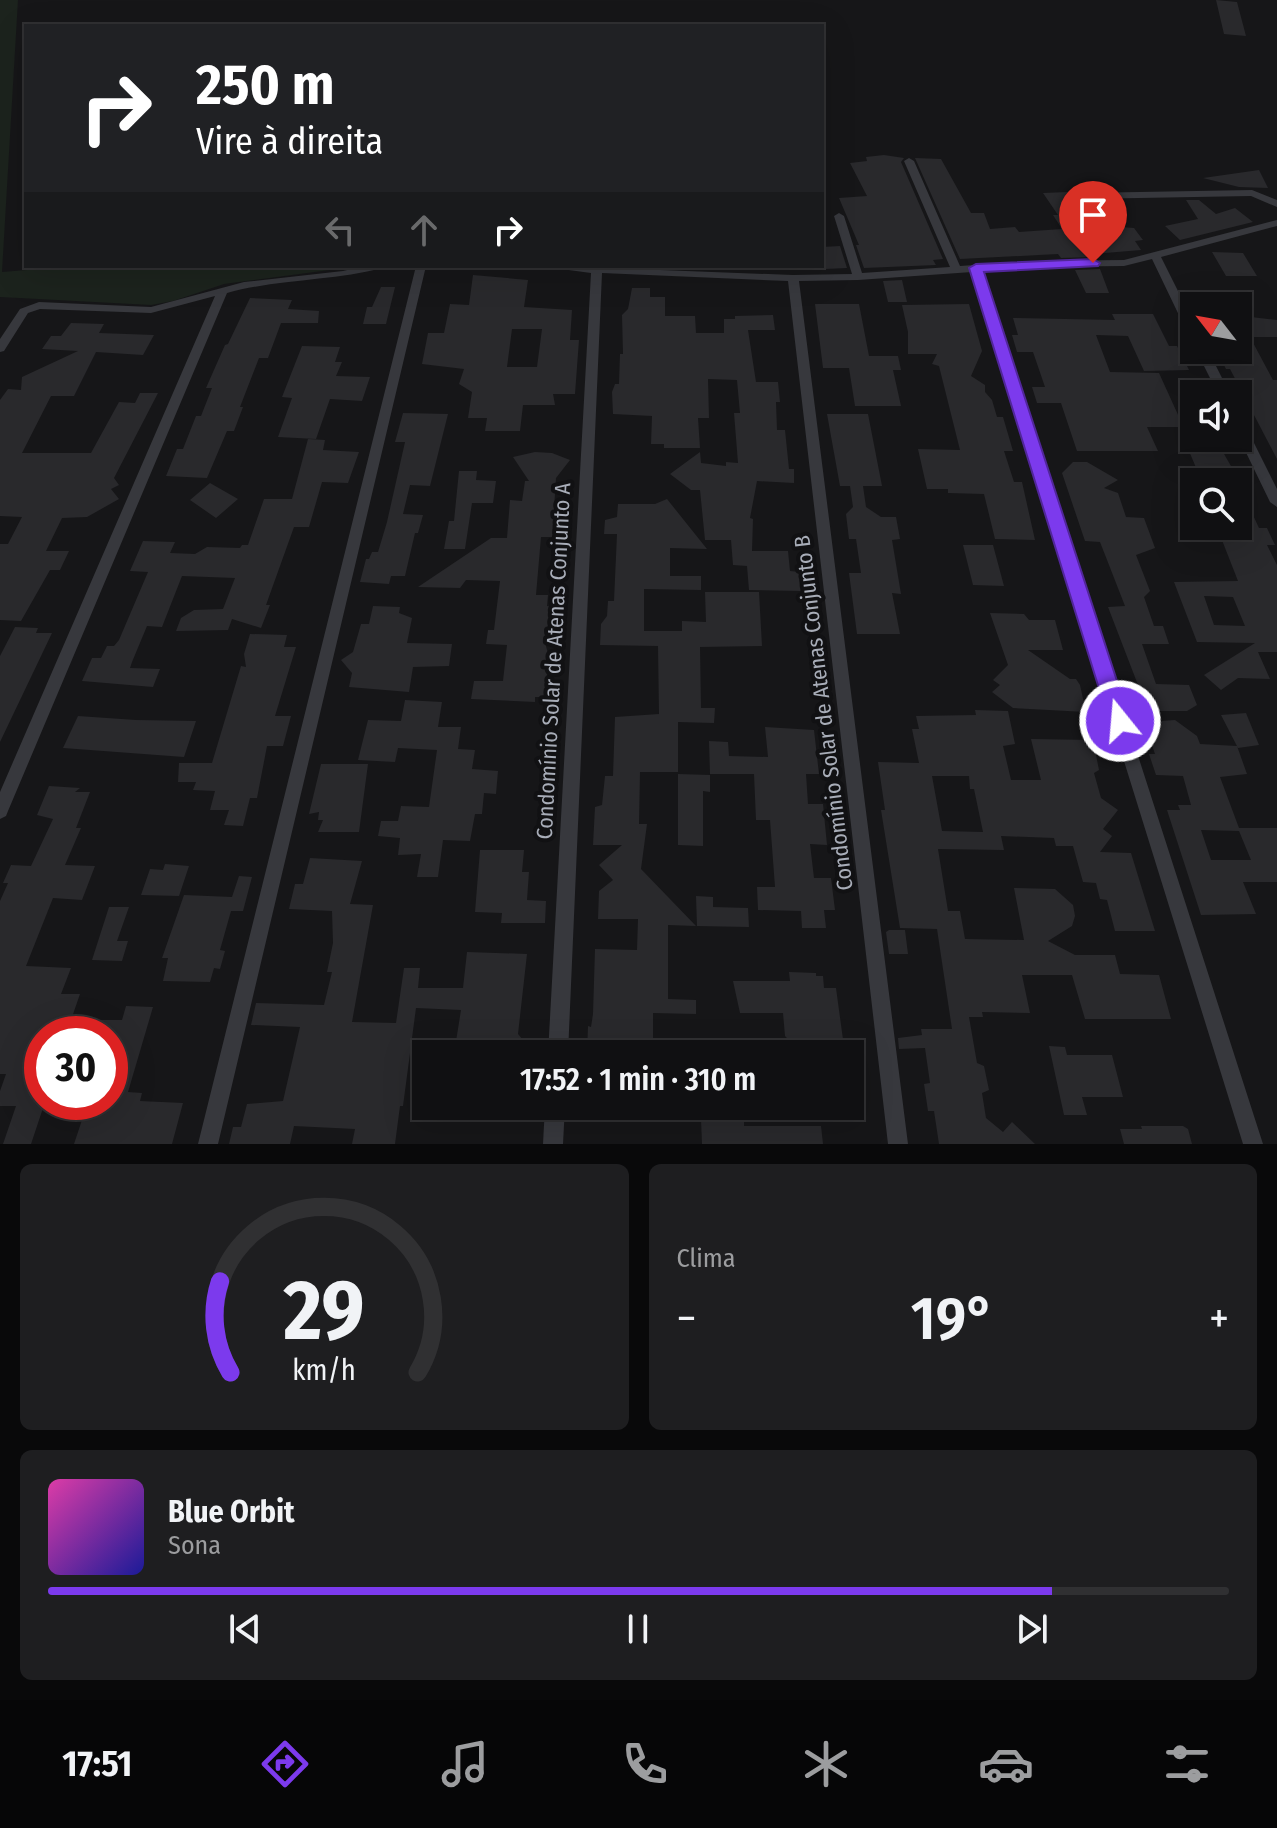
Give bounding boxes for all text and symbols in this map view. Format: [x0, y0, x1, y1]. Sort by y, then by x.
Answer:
text: 250 m [196, 52, 334, 119]
icon: right [64, 56, 168, 160]
text: Vire à direita [196, 120, 383, 164]
pin [1059, 181, 1127, 263]
icon: arrive [1071, 193, 1115, 237]
icon: left [318, 208, 362, 252]
icon: ahead [402, 208, 446, 252]
icon: right [486, 208, 530, 252]
north arrow [1180, 292, 1252, 364]
map controls [1180, 292, 1252, 540]
button: sound [1180, 380, 1252, 452]
button: search [1180, 468, 1252, 540]
street label: Condomínio Solar de Atenas Conjunto A [531, 482, 576, 840]
street label: Condomínio Solar de Atenas Conjunto B [788, 534, 859, 892]
position arrow [1078, 679, 1162, 763]
speed limit sign: 30 [24, 1016, 128, 1120]
text: 17:52 · 1 min · 310 m [520, 1062, 756, 1098]
text: Clima [677, 1243, 736, 1274]
text: 29 [283, 1261, 365, 1361]
text: 19° [911, 1283, 994, 1355]
text: − [677, 1292, 696, 1345]
text: + [1209, 1292, 1229, 1345]
text: km/h [292, 1353, 356, 1388]
text: Blue Orbit [168, 1494, 294, 1530]
text: Sona [168, 1530, 221, 1561]
icon: previous [223, 1607, 267, 1651]
icon: pause [616, 1607, 660, 1651]
icon: next [1010, 1607, 1054, 1651]
icon: directions [257, 1736, 313, 1792]
icon: music [437, 1736, 493, 1792]
icon: phone [617, 1736, 673, 1792]
icon: climate [798, 1736, 854, 1792]
icon: car [978, 1736, 1034, 1792]
icon: filters [1159, 1736, 1215, 1792]
text: 17:51 [62, 1742, 132, 1786]

